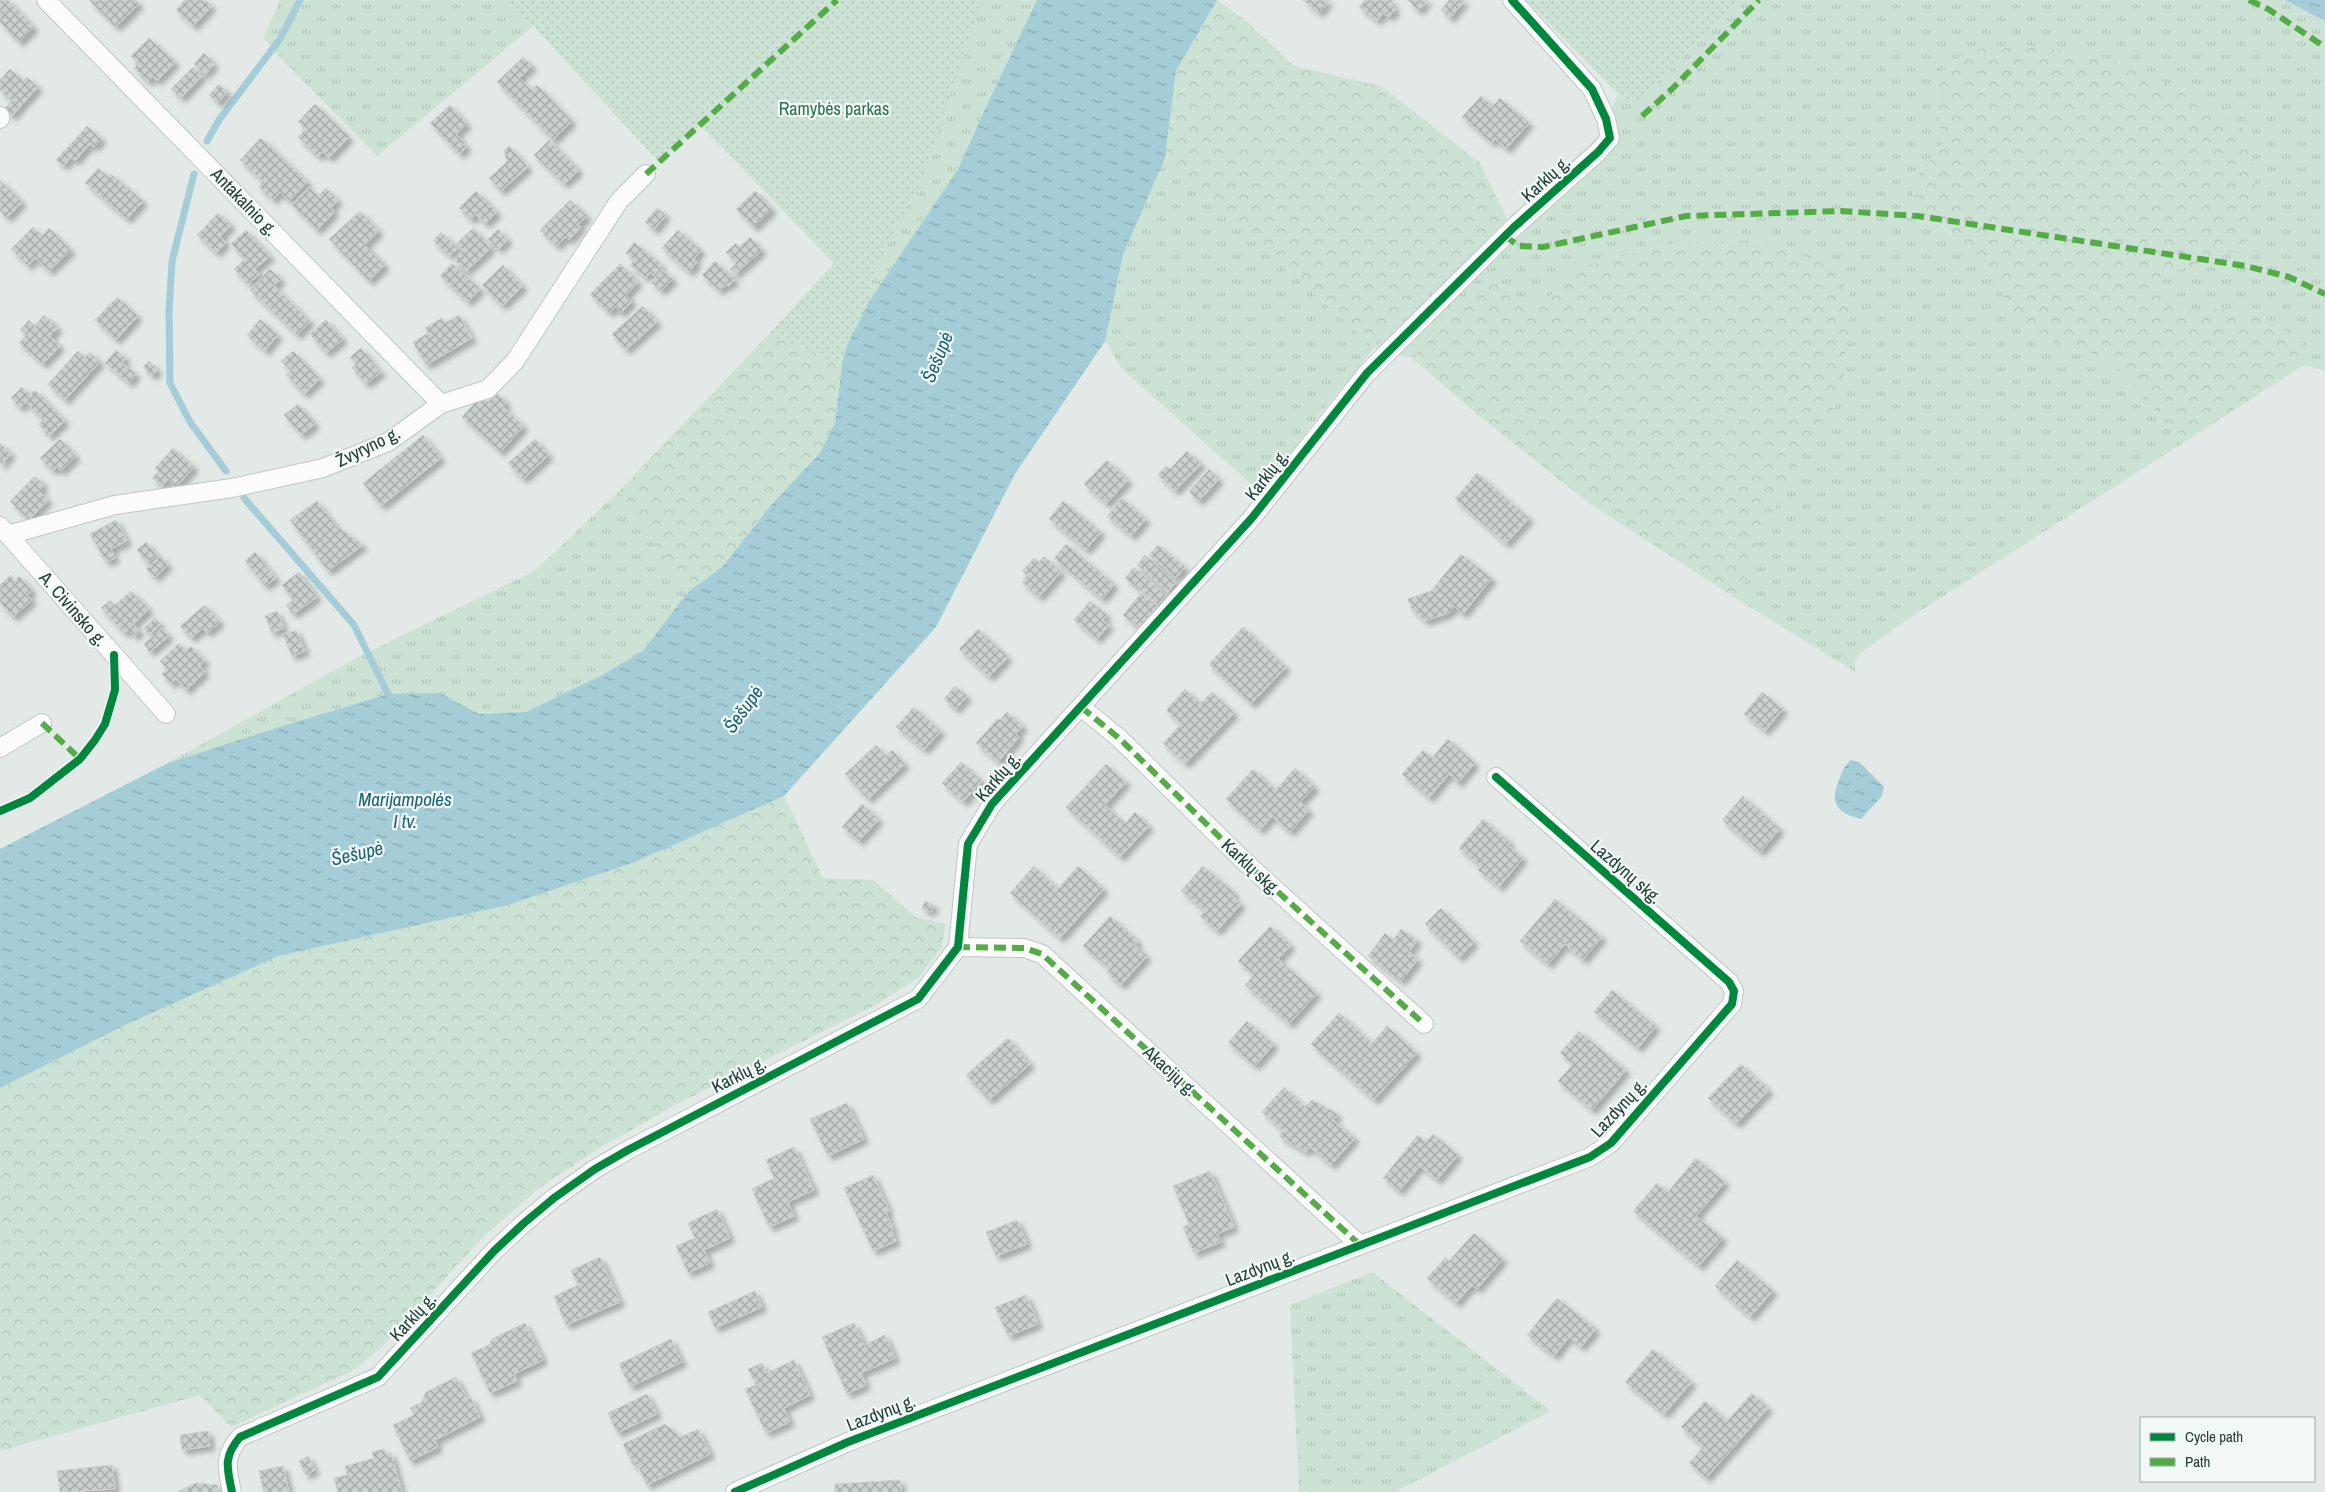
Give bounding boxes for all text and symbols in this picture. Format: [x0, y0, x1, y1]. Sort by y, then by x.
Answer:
park label: Ramybės parkas [779, 96, 889, 121]
street label: Karklų g. [1516, 150, 1576, 207]
street label: Antakalnio g. [205, 161, 283, 241]
water label: Šešupė [915, 328, 959, 386]
street label: Žvyryno g. [331, 420, 404, 473]
street label: Karklų g. [1239, 444, 1294, 505]
street label: A. Civinsko g. [33, 565, 113, 652]
water label: Šešupė [717, 680, 769, 738]
street label: Karklų g. [969, 746, 1026, 807]
water label: Marijampolės I tv. [358, 786, 452, 834]
street label: Karklų skg. [1216, 833, 1287, 901]
water label: Šešupė [328, 834, 386, 872]
street label: Lazdynų skg. [1585, 834, 1667, 910]
street label: Akacijų g. [1137, 1039, 1203, 1102]
street label: Karklų g. [707, 1050, 770, 1099]
street label: Lazdynų g. [1585, 1073, 1652, 1143]
street label: Lazdynų g. [1222, 1243, 1298, 1292]
street label: Karklų g. [384, 1287, 442, 1346]
street label: Lazdynų g. [843, 1388, 919, 1437]
legend [2140, 1417, 2315, 1482]
text: Cycle path [2185, 1426, 2243, 1447]
text: Path [2185, 1451, 2210, 1472]

